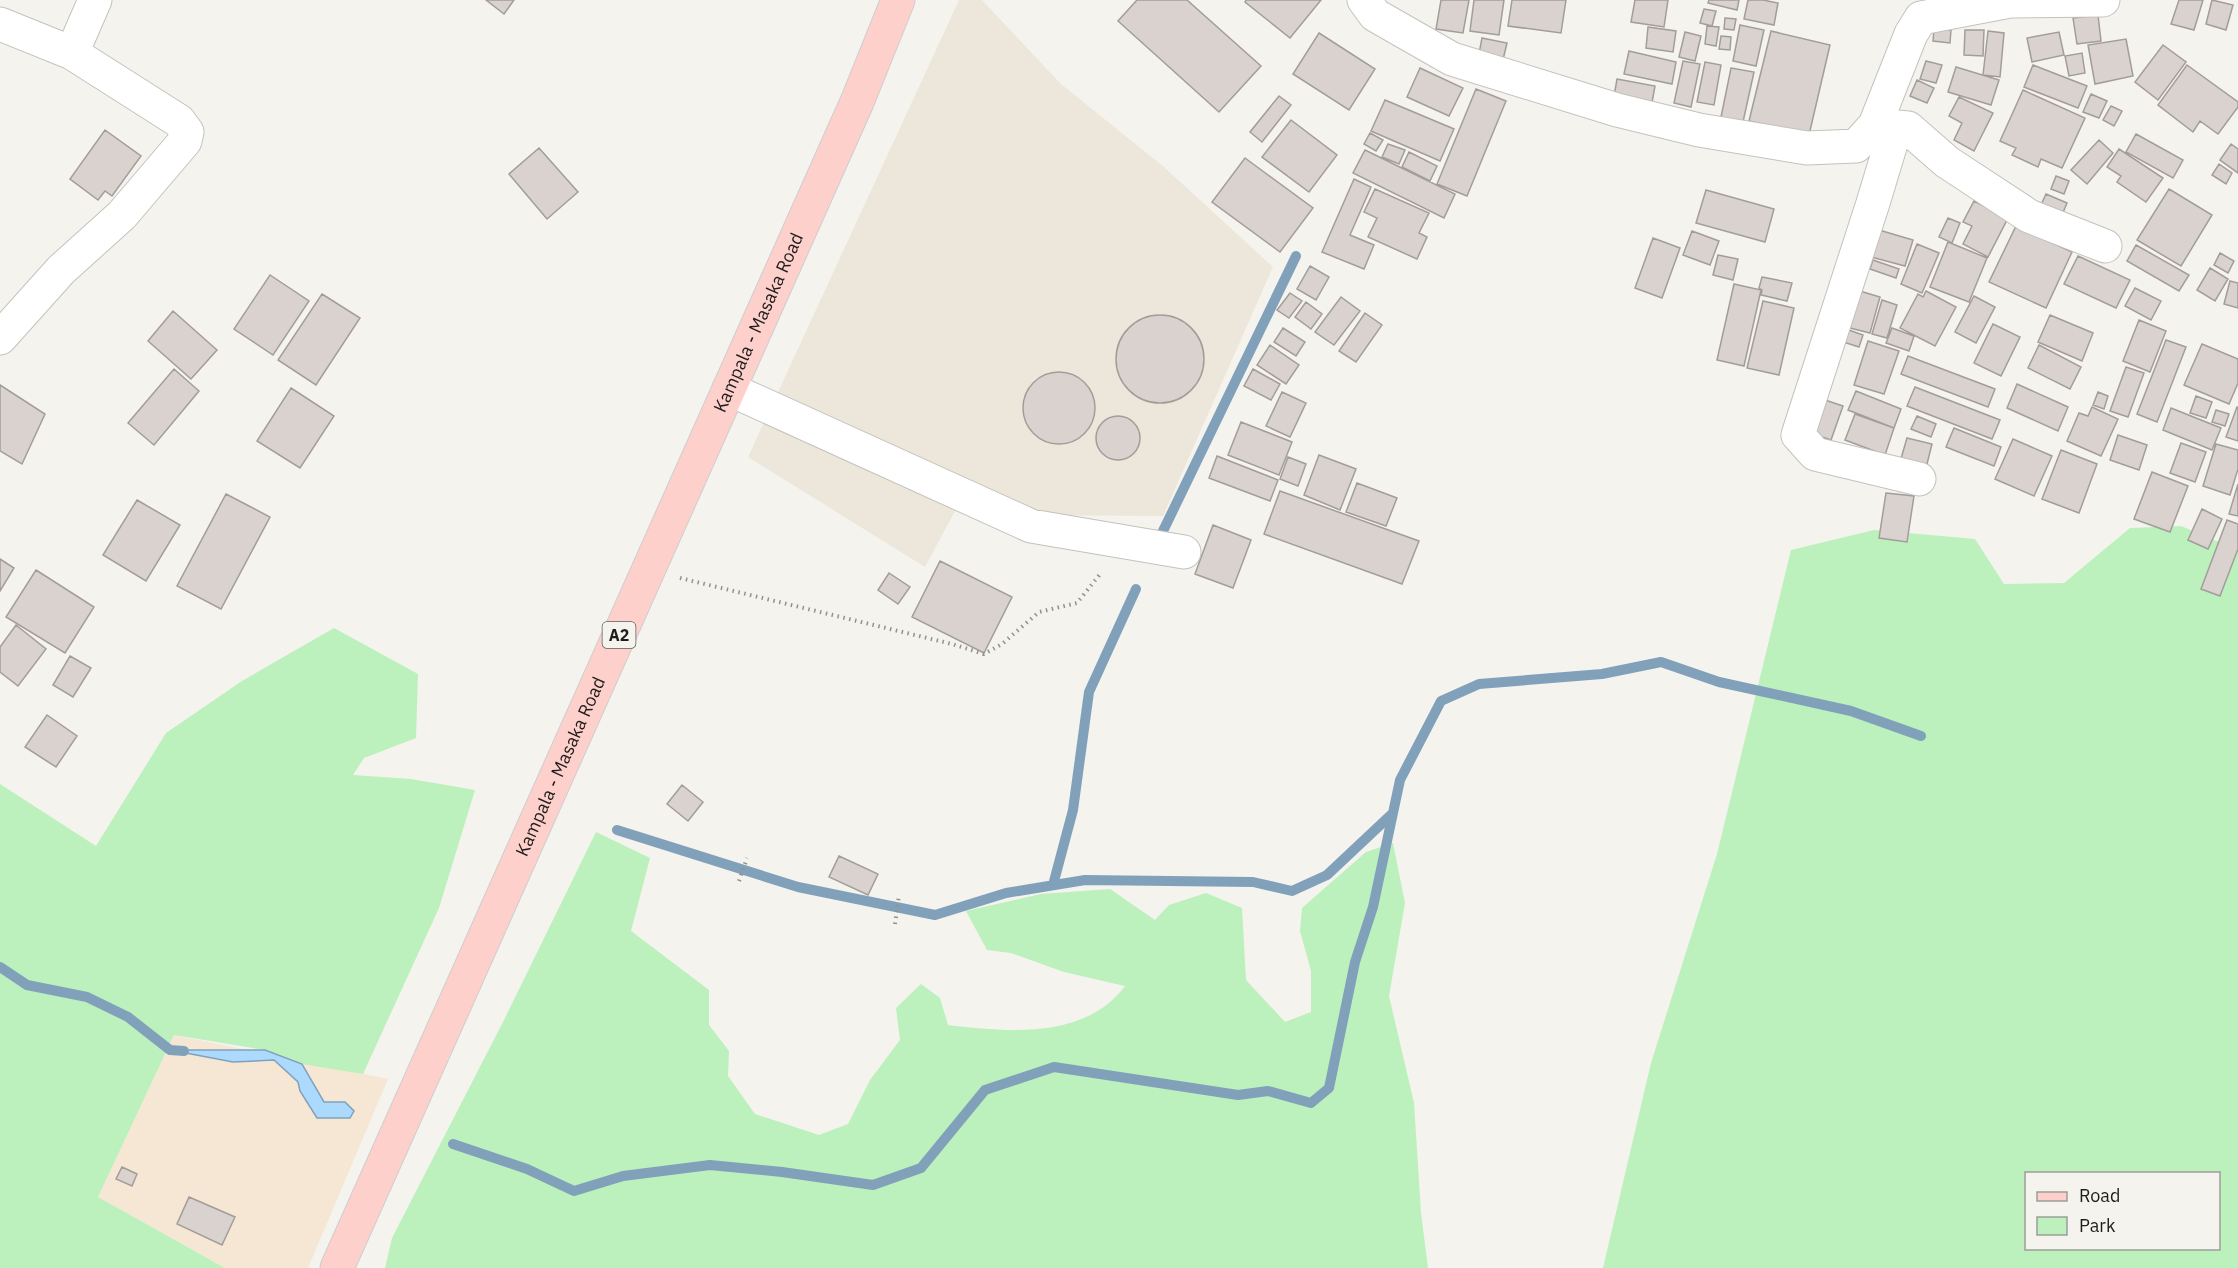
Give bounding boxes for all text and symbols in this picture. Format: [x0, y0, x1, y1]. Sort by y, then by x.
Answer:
street label: Kampala - Masaka Road [708, 229, 808, 416]
road number: A2 [602, 622, 636, 648]
street label: Kampala - Masaka Road [510, 673, 610, 860]
legend [2025, 1172, 2220, 1250]
text: Road [2079, 1184, 2120, 1207]
text: Park [2079, 1214, 2116, 1237]

